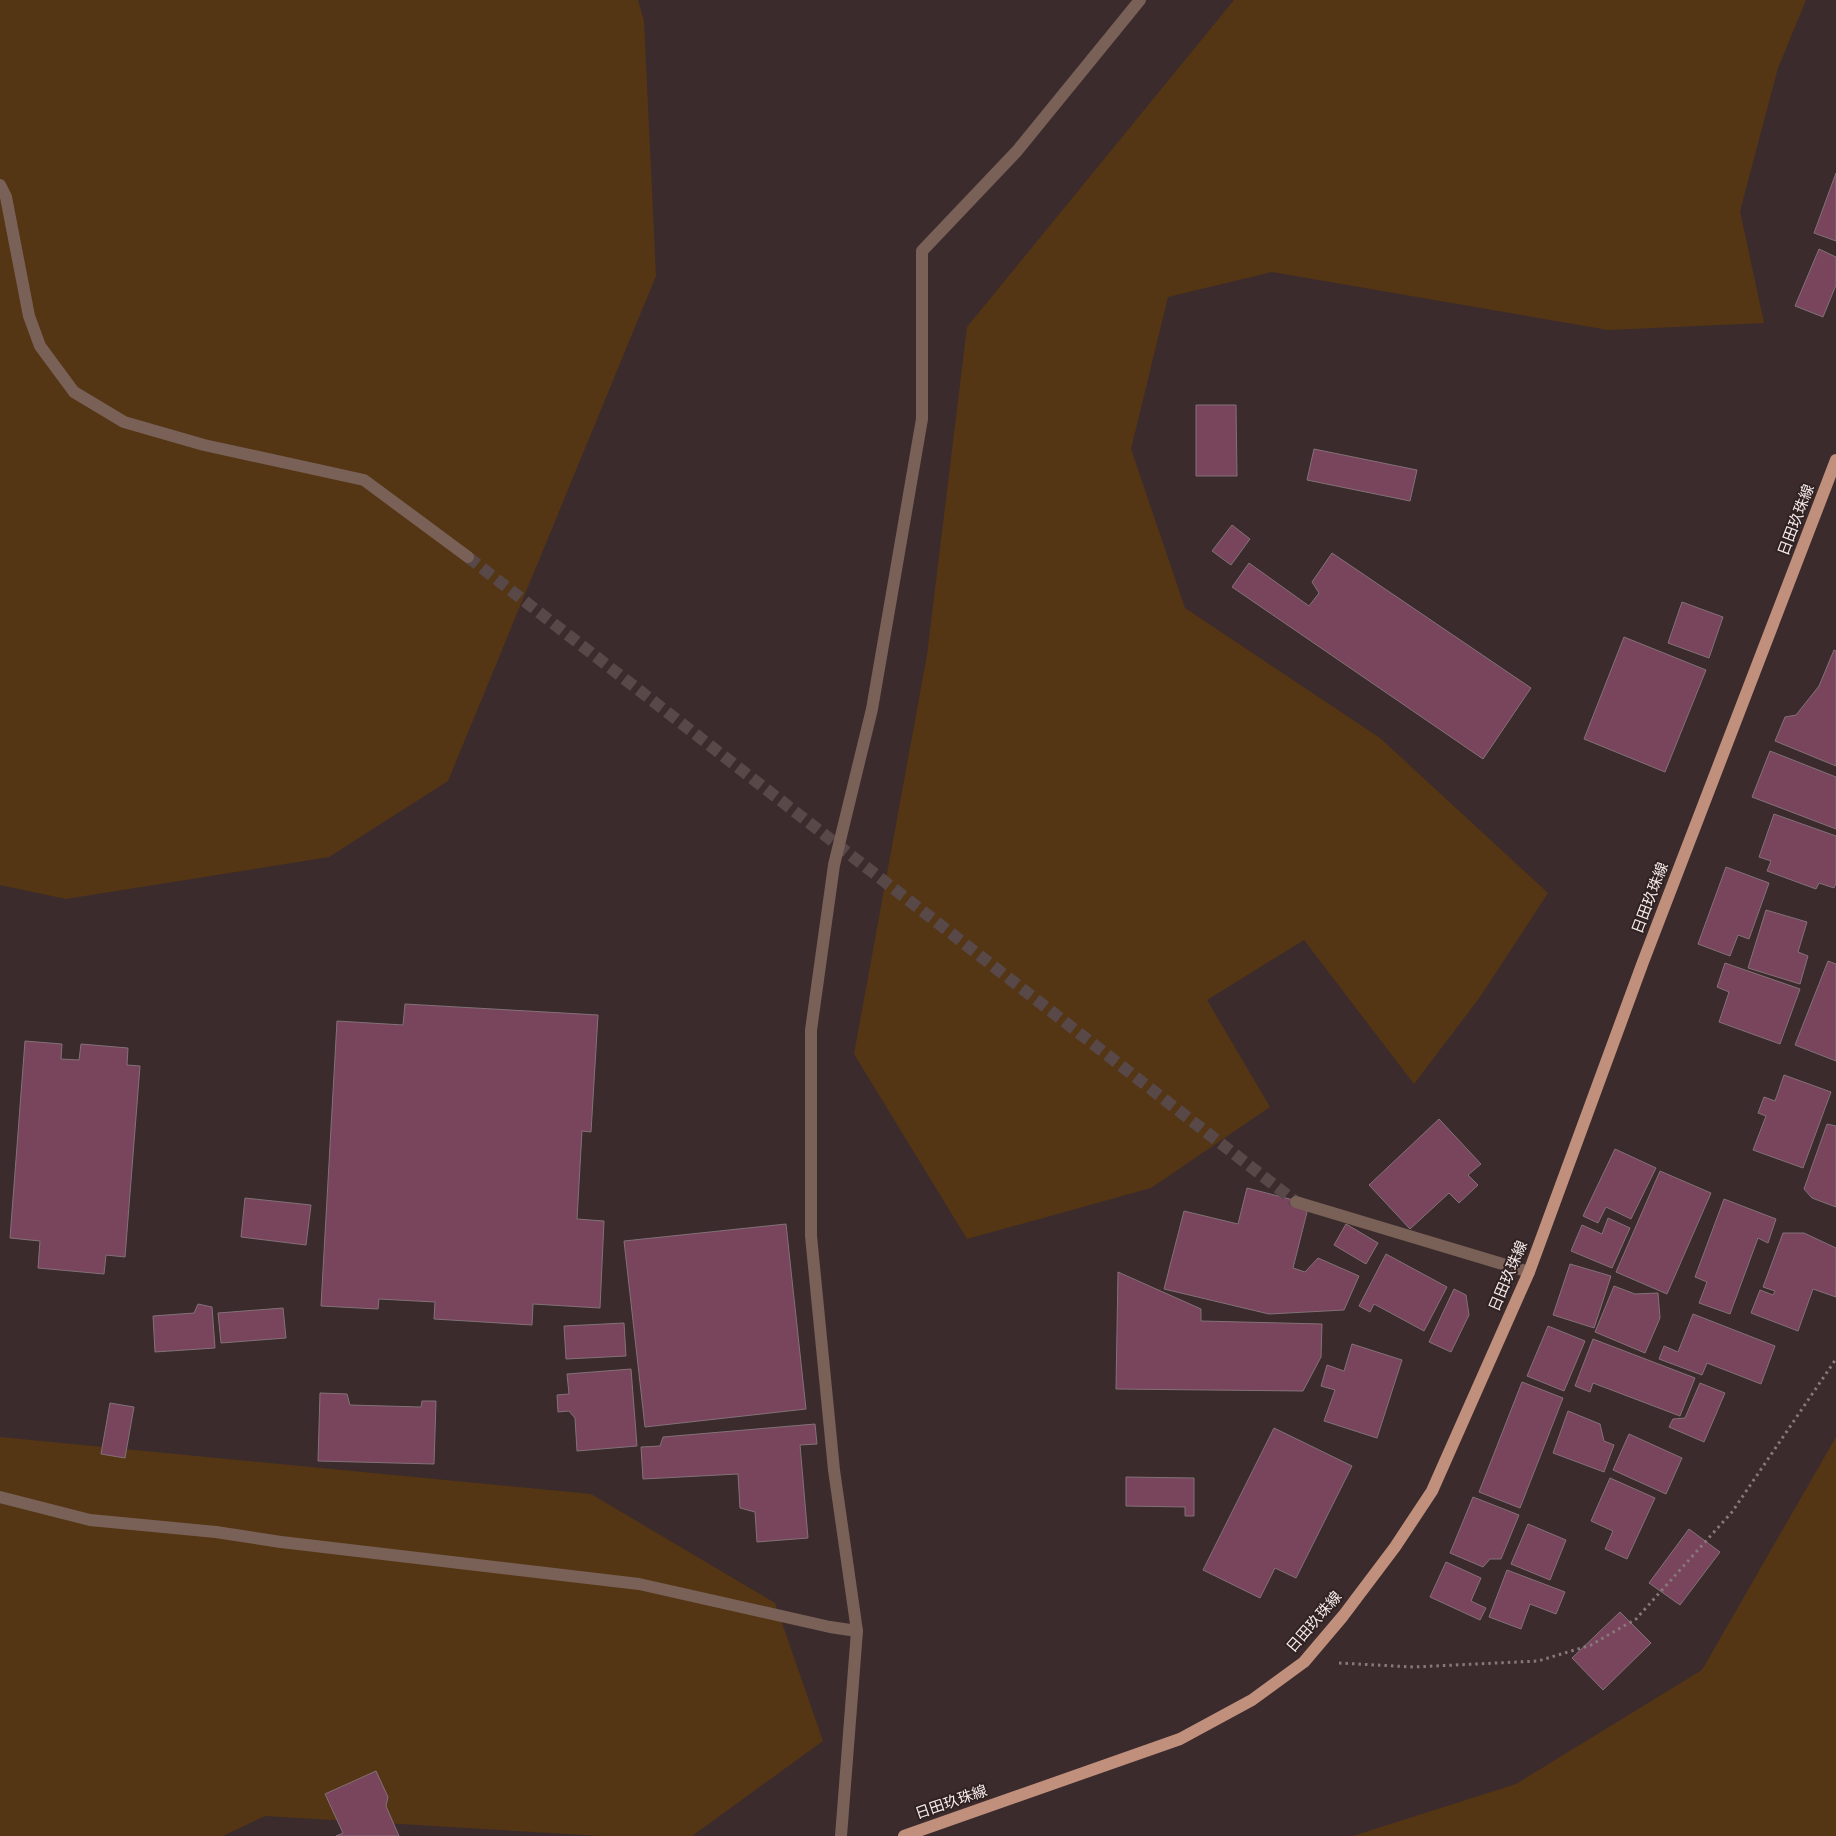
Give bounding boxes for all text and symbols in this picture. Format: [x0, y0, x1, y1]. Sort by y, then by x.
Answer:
street label: 日田玖珠線 [1775, 482, 1817, 558]
street label: 日田玖珠線 [1629, 860, 1671, 936]
street label: 日田玖珠線 [1486, 1238, 1530, 1314]
street label: 日田玖珠線 [1283, 1588, 1345, 1656]
street label: 日田玖珠線 [913, 1782, 989, 1822]

